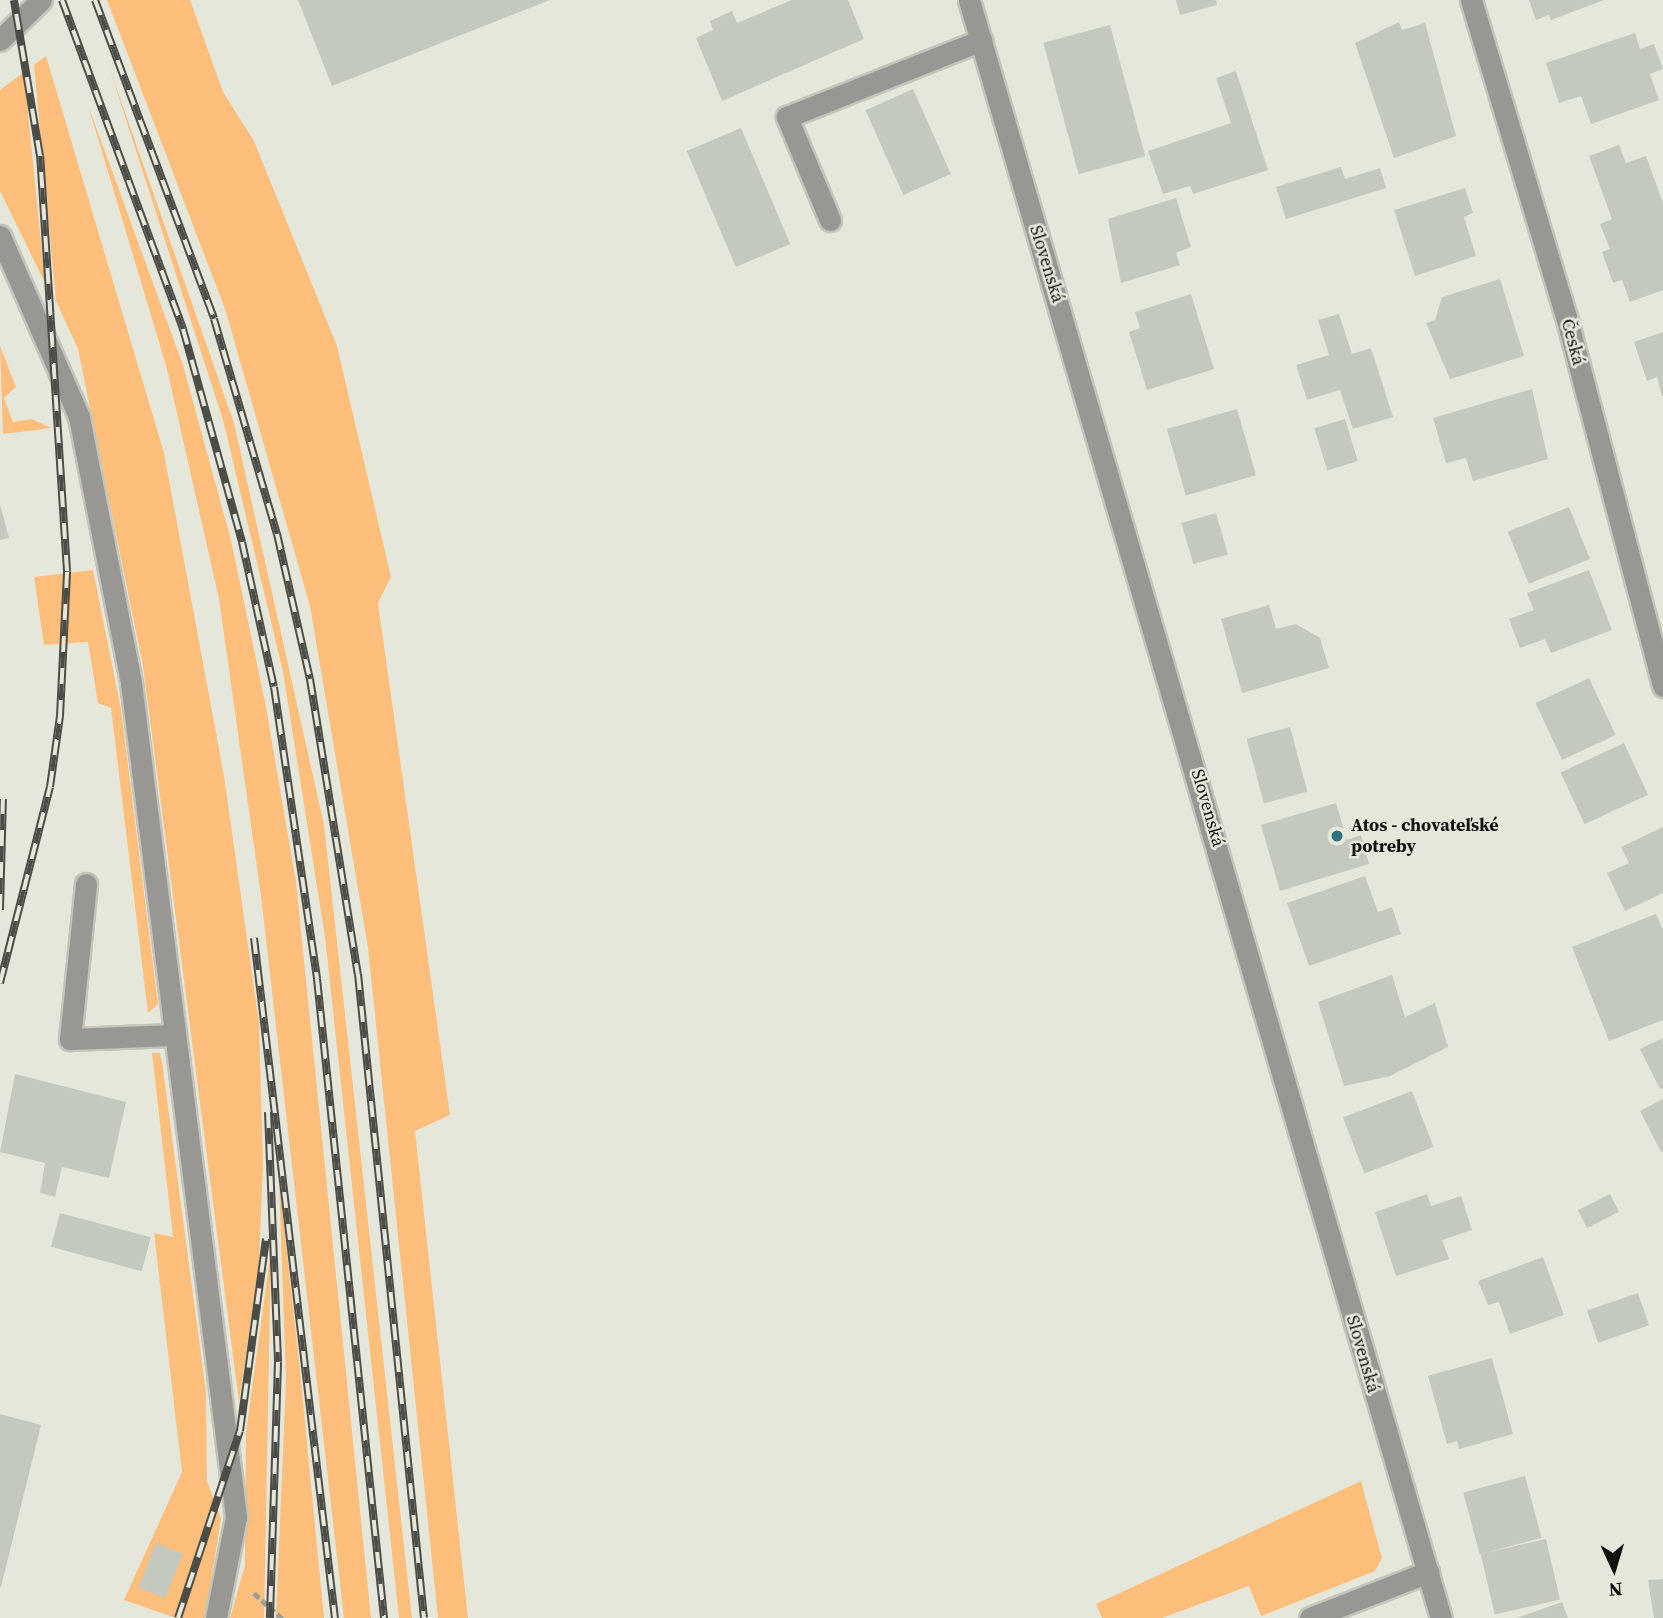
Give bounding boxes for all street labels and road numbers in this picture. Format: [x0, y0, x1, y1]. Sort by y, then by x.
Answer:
street label: Slovenská [1025, 223, 1069, 305]
street label: Česká [1556, 316, 1590, 368]
street label: Slovenská [1187, 767, 1229, 849]
street label: Slovenská [1342, 1313, 1384, 1395]

